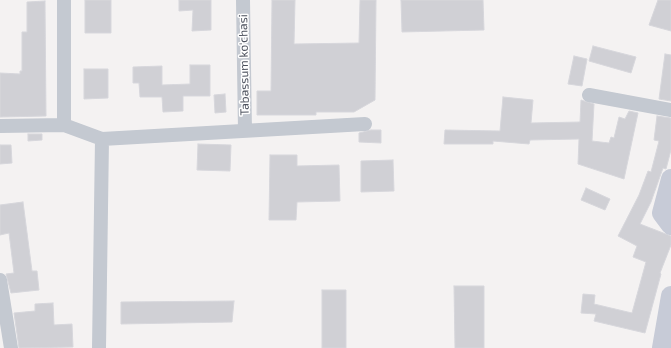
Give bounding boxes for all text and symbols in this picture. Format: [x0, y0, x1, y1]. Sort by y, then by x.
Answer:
street label: Tabassum ko'chasi [236, 14, 252, 116]

